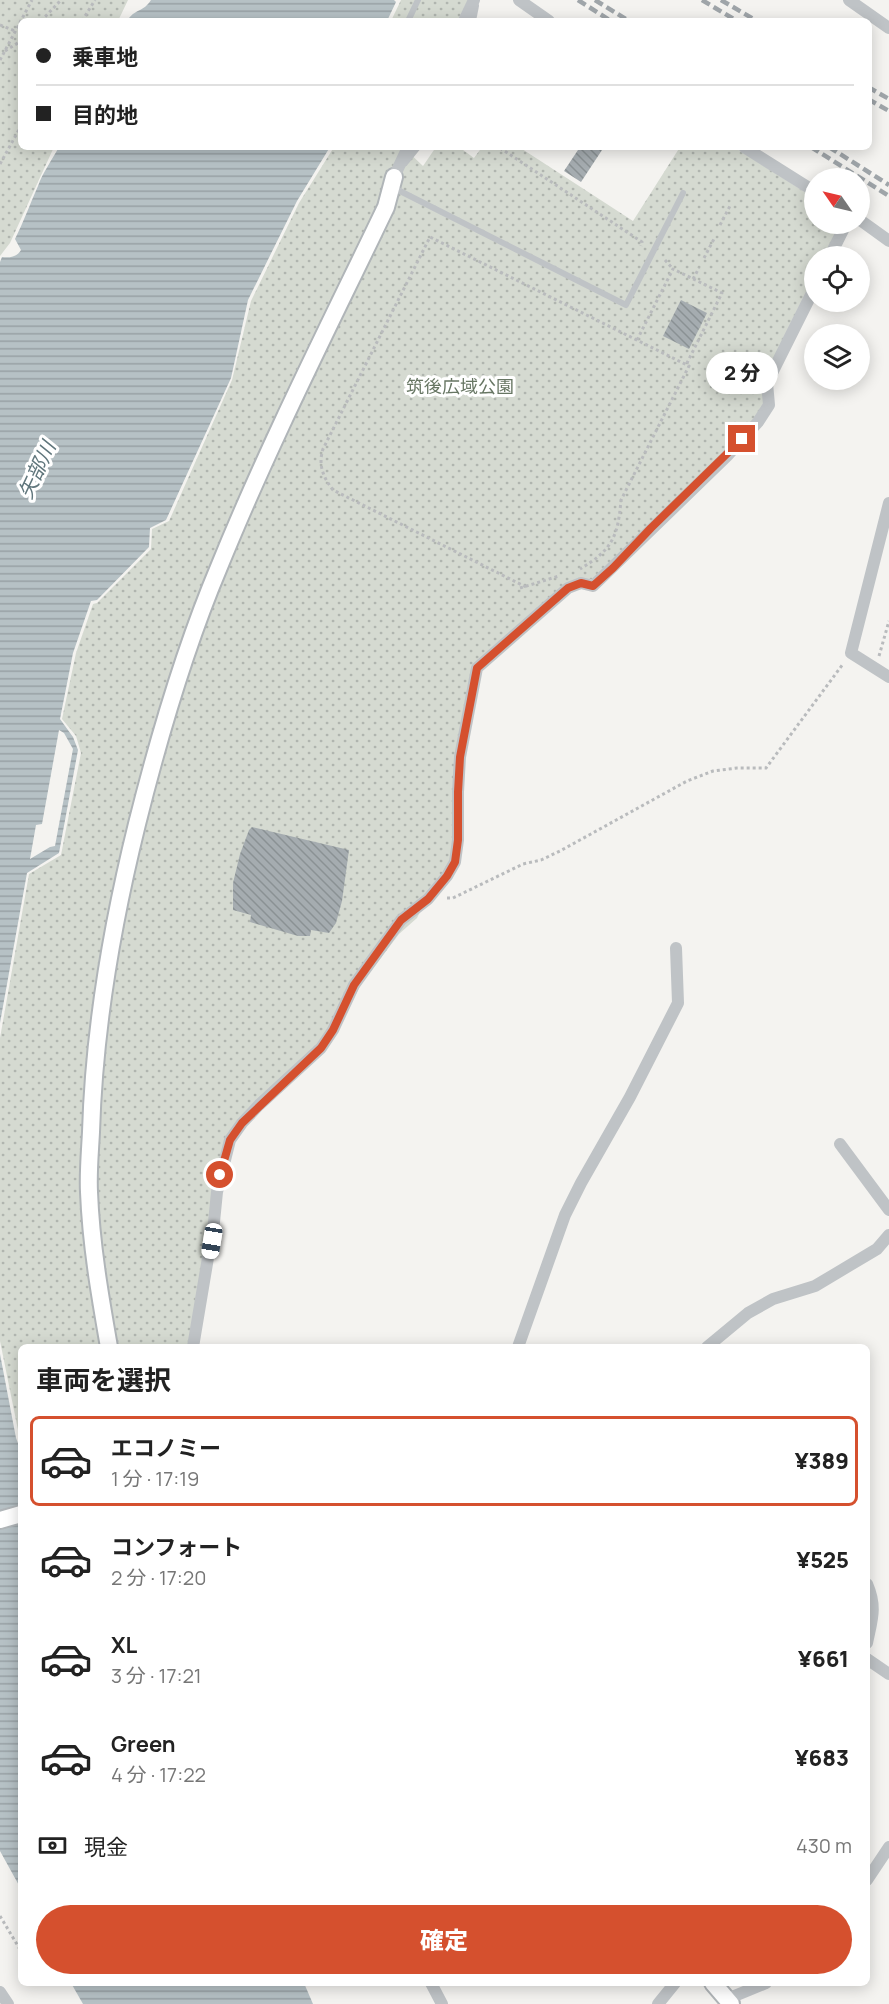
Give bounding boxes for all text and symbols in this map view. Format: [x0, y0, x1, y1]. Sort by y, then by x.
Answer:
text: 乗車地 [72, 42, 138, 72]
text: 目的地 [72, 100, 138, 130]
north arrow [804, 168, 870, 234]
map controls [804, 168, 870, 390]
button: locate [804, 246, 870, 312]
button: layers [804, 324, 870, 390]
callout: 2 分 [706, 352, 778, 394]
text: 2 分 [724, 359, 760, 386]
park label: 筑後広域公園 [406, 374, 514, 398]
route end [728, 425, 755, 452]
water label: 矢部川 [12, 435, 62, 503]
route start [206, 1161, 233, 1188]
car [200, 1222, 224, 1260]
text: 車両を選択 [36, 1361, 171, 1398]
text: エコノミー [111, 1433, 221, 1463]
icon: car [39, 1434, 93, 1488]
text: ¥389 [795, 1446, 849, 1476]
text: 1 分 · 17:19 [111, 1465, 199, 1492]
text: コンフォート [111, 1532, 242, 1562]
icon: car [39, 1533, 93, 1587]
text: ¥525 [796, 1545, 849, 1575]
text: 2 分 · 17:20 [111, 1564, 206, 1591]
text: XL [111, 1630, 137, 1660]
icon: car [39, 1632, 93, 1686]
text: ¥661 [798, 1644, 849, 1674]
text: 3 分 · 17:21 [111, 1662, 202, 1689]
text: Green [111, 1729, 176, 1759]
icon: car [39, 1731, 93, 1785]
text: ¥683 [795, 1743, 849, 1773]
text: 4 分 · 17:22 [111, 1761, 206, 1788]
icon: cash [36, 1829, 69, 1862]
text: 現金 [84, 1832, 128, 1862]
text: 430 m [796, 1832, 852, 1859]
button: 確定 [36, 1905, 852, 1974]

